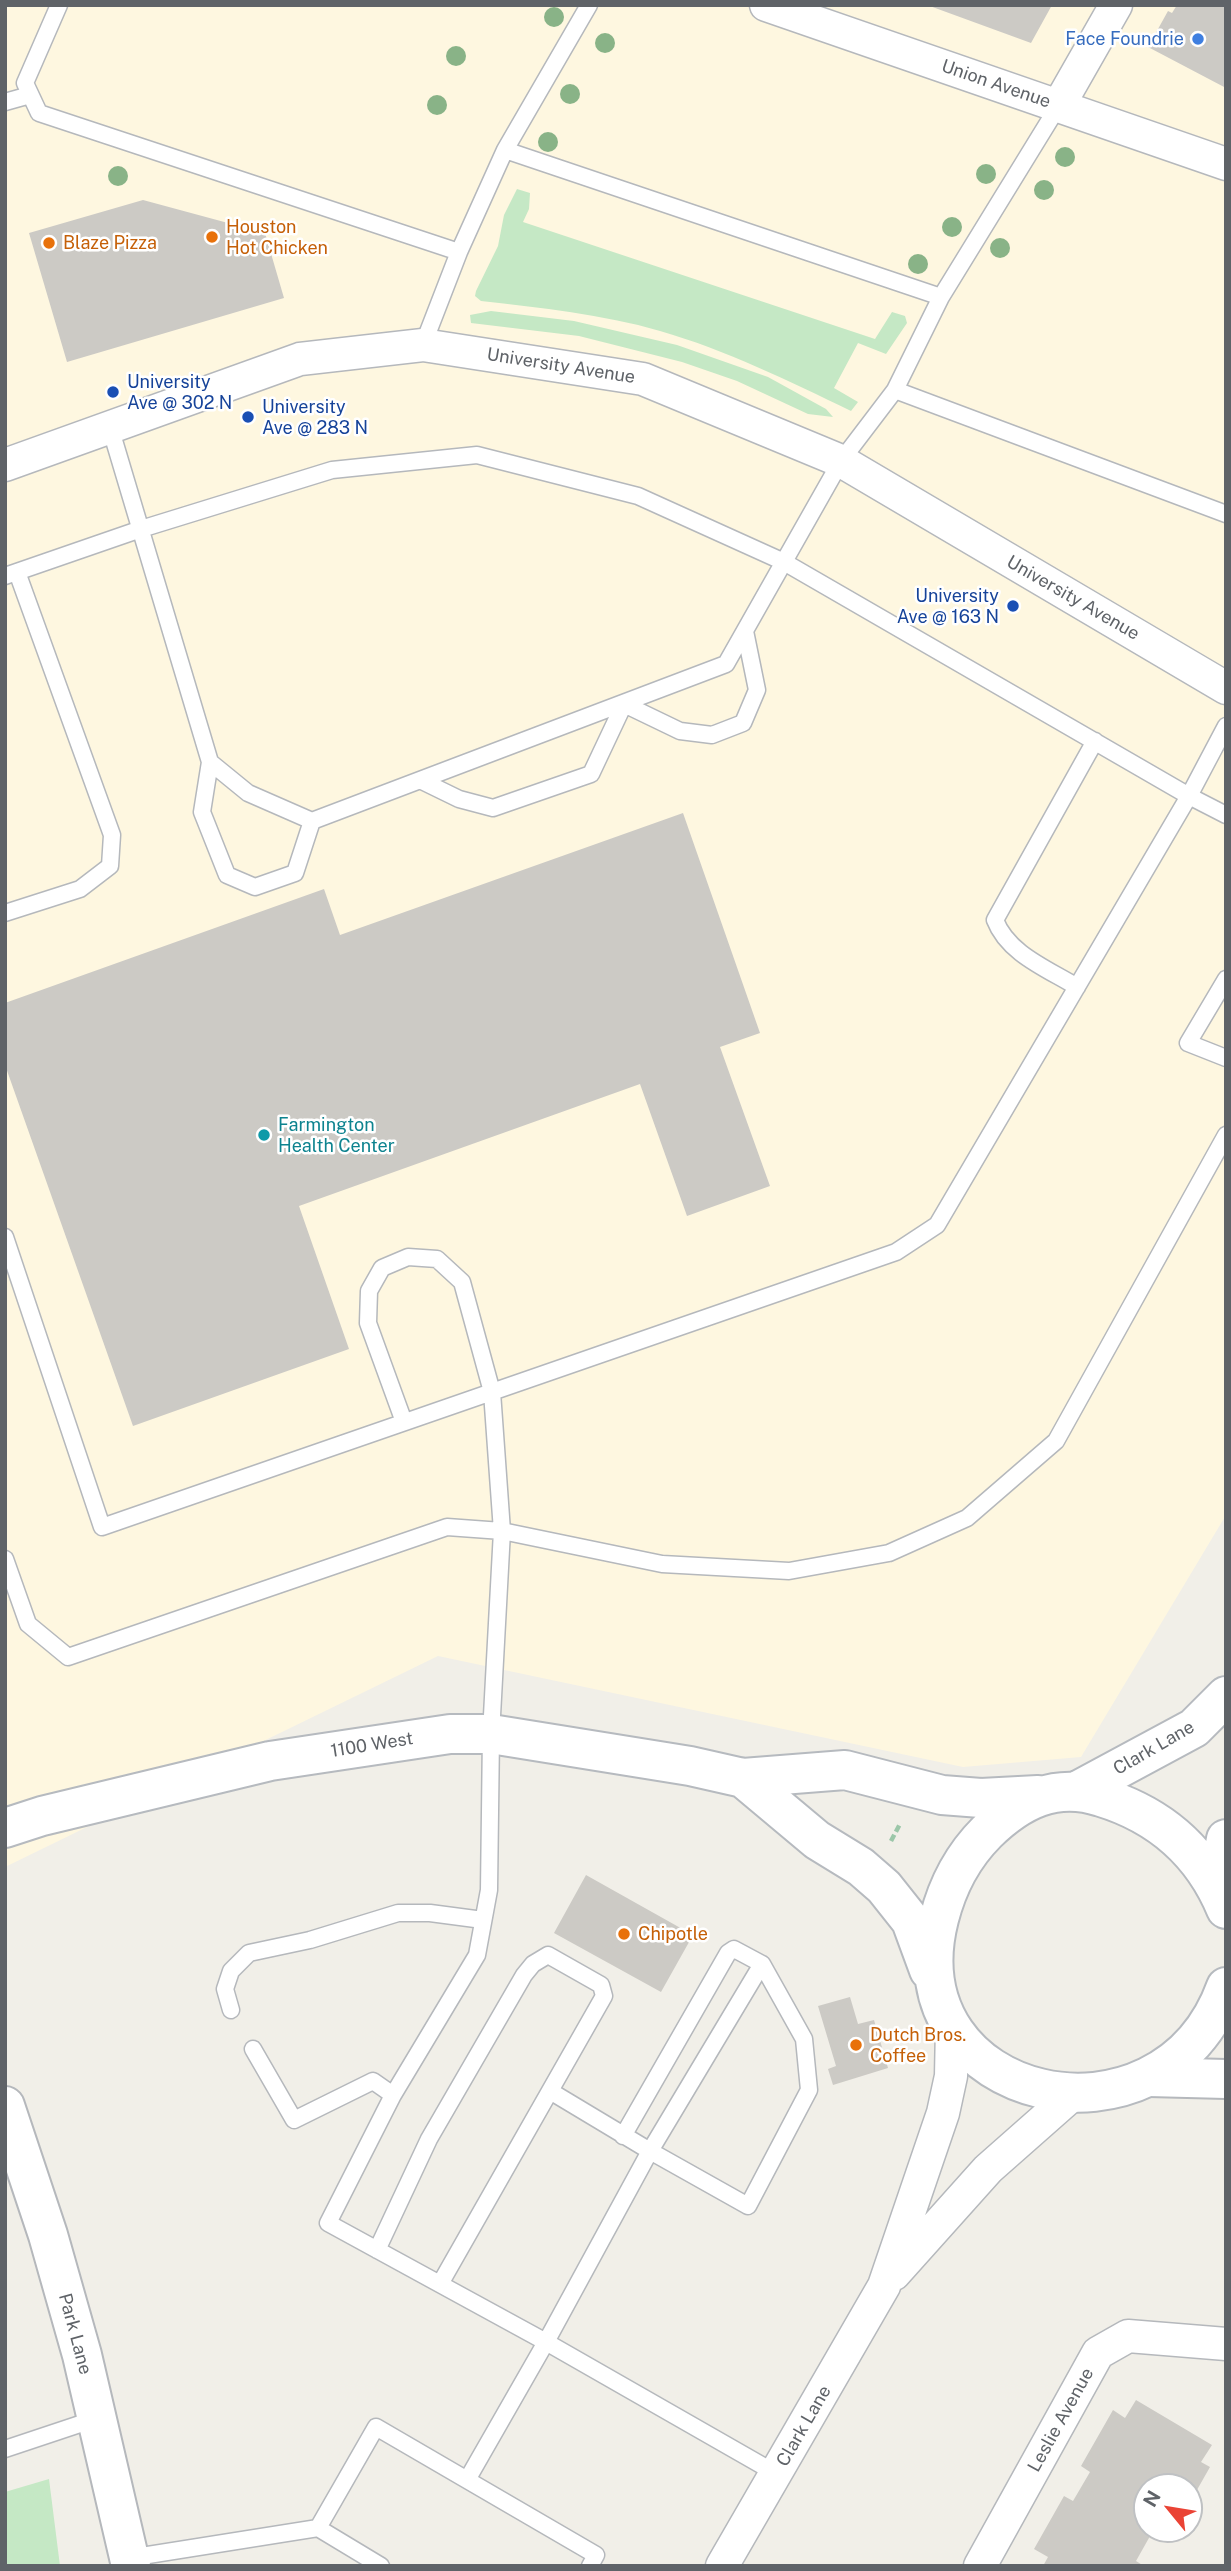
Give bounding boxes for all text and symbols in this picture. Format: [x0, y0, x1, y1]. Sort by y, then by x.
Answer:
place label: Face Foundrie [1065, 28, 1184, 50]
marker: Face Foundrie [1190, 31, 1206, 47]
street label: Union Avenue [938, 55, 1054, 113]
place label: Houston Hot Chicken [226, 216, 328, 258]
marker: Houston Hot Chicken [204, 229, 220, 245]
place label: Blaze Pizza [63, 232, 157, 254]
marker: Blaze Pizza [41, 235, 57, 251]
street label: University Avenue [485, 344, 637, 388]
place label: University Ave @ 302 N [127, 371, 232, 414]
marker: University Ave @ 302 N [105, 384, 121, 400]
place label: University Ave @ 283 N [262, 396, 368, 438]
marker: University Ave @ 283 N [240, 409, 256, 425]
street label: University Avenue [1003, 551, 1143, 645]
place label: University Ave @ 163 N [897, 585, 999, 628]
marker: University Ave @ 163 N [1005, 598, 1021, 614]
place label: Farmington Health Center [278, 1114, 395, 1156]
marker: Farmington Health Center [256, 1127, 272, 1143]
street label: Clark Lane [1110, 1716, 1198, 1780]
street label: 1100 West [329, 1728, 415, 1762]
place label: Chipotle [638, 1923, 708, 1945]
marker: Chipotle [616, 1926, 632, 1942]
place label: Dutch Bros. Coffee [870, 2024, 966, 2066]
marker: Dutch Bros. Coffee [848, 2037, 864, 2053]
street label: Park Lane [54, 2291, 96, 2377]
street label: Leslie Avenue [1024, 2364, 1098, 2476]
street label: Clark Lane [772, 2382, 836, 2470]
north arrow [1133, 2473, 1203, 2543]
text: N [1138, 2487, 1165, 2510]

